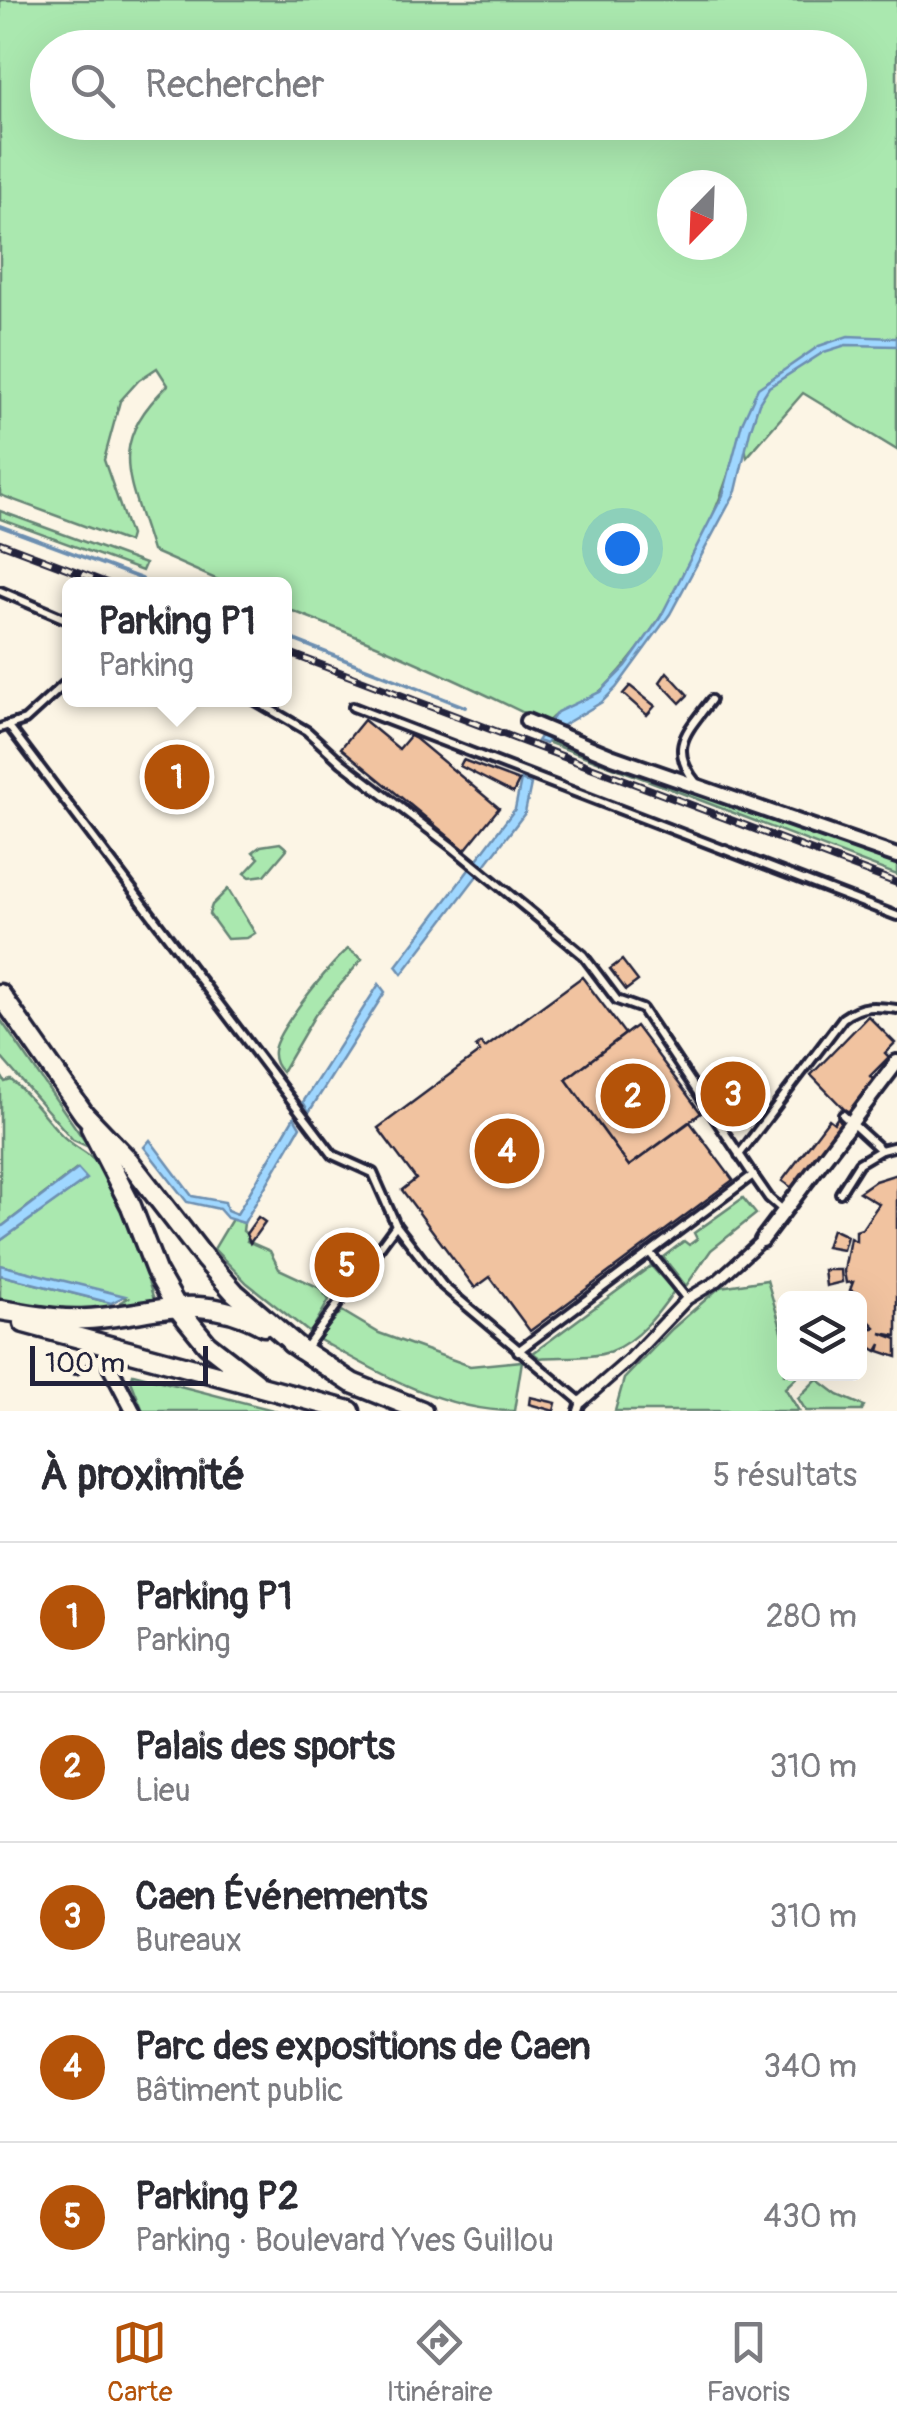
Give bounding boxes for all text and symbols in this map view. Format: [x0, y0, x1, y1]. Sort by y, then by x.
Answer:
search box [30, 30, 867, 140]
icon: search [65, 58, 120, 113]
text: Rechercher [145, 61, 325, 109]
north arrow [657, 170, 747, 260]
your location [597, 523, 648, 574]
popup [62, 577, 292, 707]
text: Parking P1 [98, 598, 256, 646]
text: Parking [98, 646, 194, 686]
pin: 1 [144, 740, 210, 814]
pin: 3 [700, 1056, 766, 1132]
pin: 2 [600, 1058, 666, 1134]
pin: 4 [474, 1114, 540, 1188]
pin: 5 [314, 1228, 380, 1302]
map controls [777, 1291, 867, 1381]
button: layers [777, 1291, 867, 1381]
scale bar [30, 1341, 208, 1386]
text: 100 m [45, 1346, 125, 1381]
text: À proximité [40, 1450, 245, 1502]
text: 5 résultats [713, 1456, 857, 1496]
text: Parking P1 [135, 1573, 293, 1621]
text: 1 [66, 1597, 79, 1637]
text: 280 m [766, 1597, 857, 1637]
text: Parking [135, 1621, 231, 1661]
text: Palais des sports [135, 1723, 395, 1771]
text: 2 [64, 1747, 81, 1787]
text: 310 m [769, 1747, 857, 1787]
text: Lieu [135, 1771, 191, 1811]
text: Caen Événements [135, 1873, 427, 1921]
text: 3 [64, 1897, 81, 1937]
text: 310 m [769, 1897, 857, 1937]
text: Bureaux [135, 1921, 242, 1961]
text: Parc des expositions de Caen [135, 2023, 591, 2071]
text: 4 [63, 2047, 82, 2087]
text: 340 m [763, 2047, 857, 2087]
text: Bâtiment public [135, 2071, 344, 2111]
text: Parking P2 [135, 2173, 299, 2221]
text: 5 [64, 2197, 81, 2237]
text: 430 m [763, 2197, 857, 2237]
text: Parking · Boulevard Yves Guillou [135, 2221, 554, 2261]
tab: Carte [107, 2315, 172, 2410]
tab: Itinéraire [387, 2315, 492, 2410]
tab: Favoris [707, 2315, 790, 2410]

